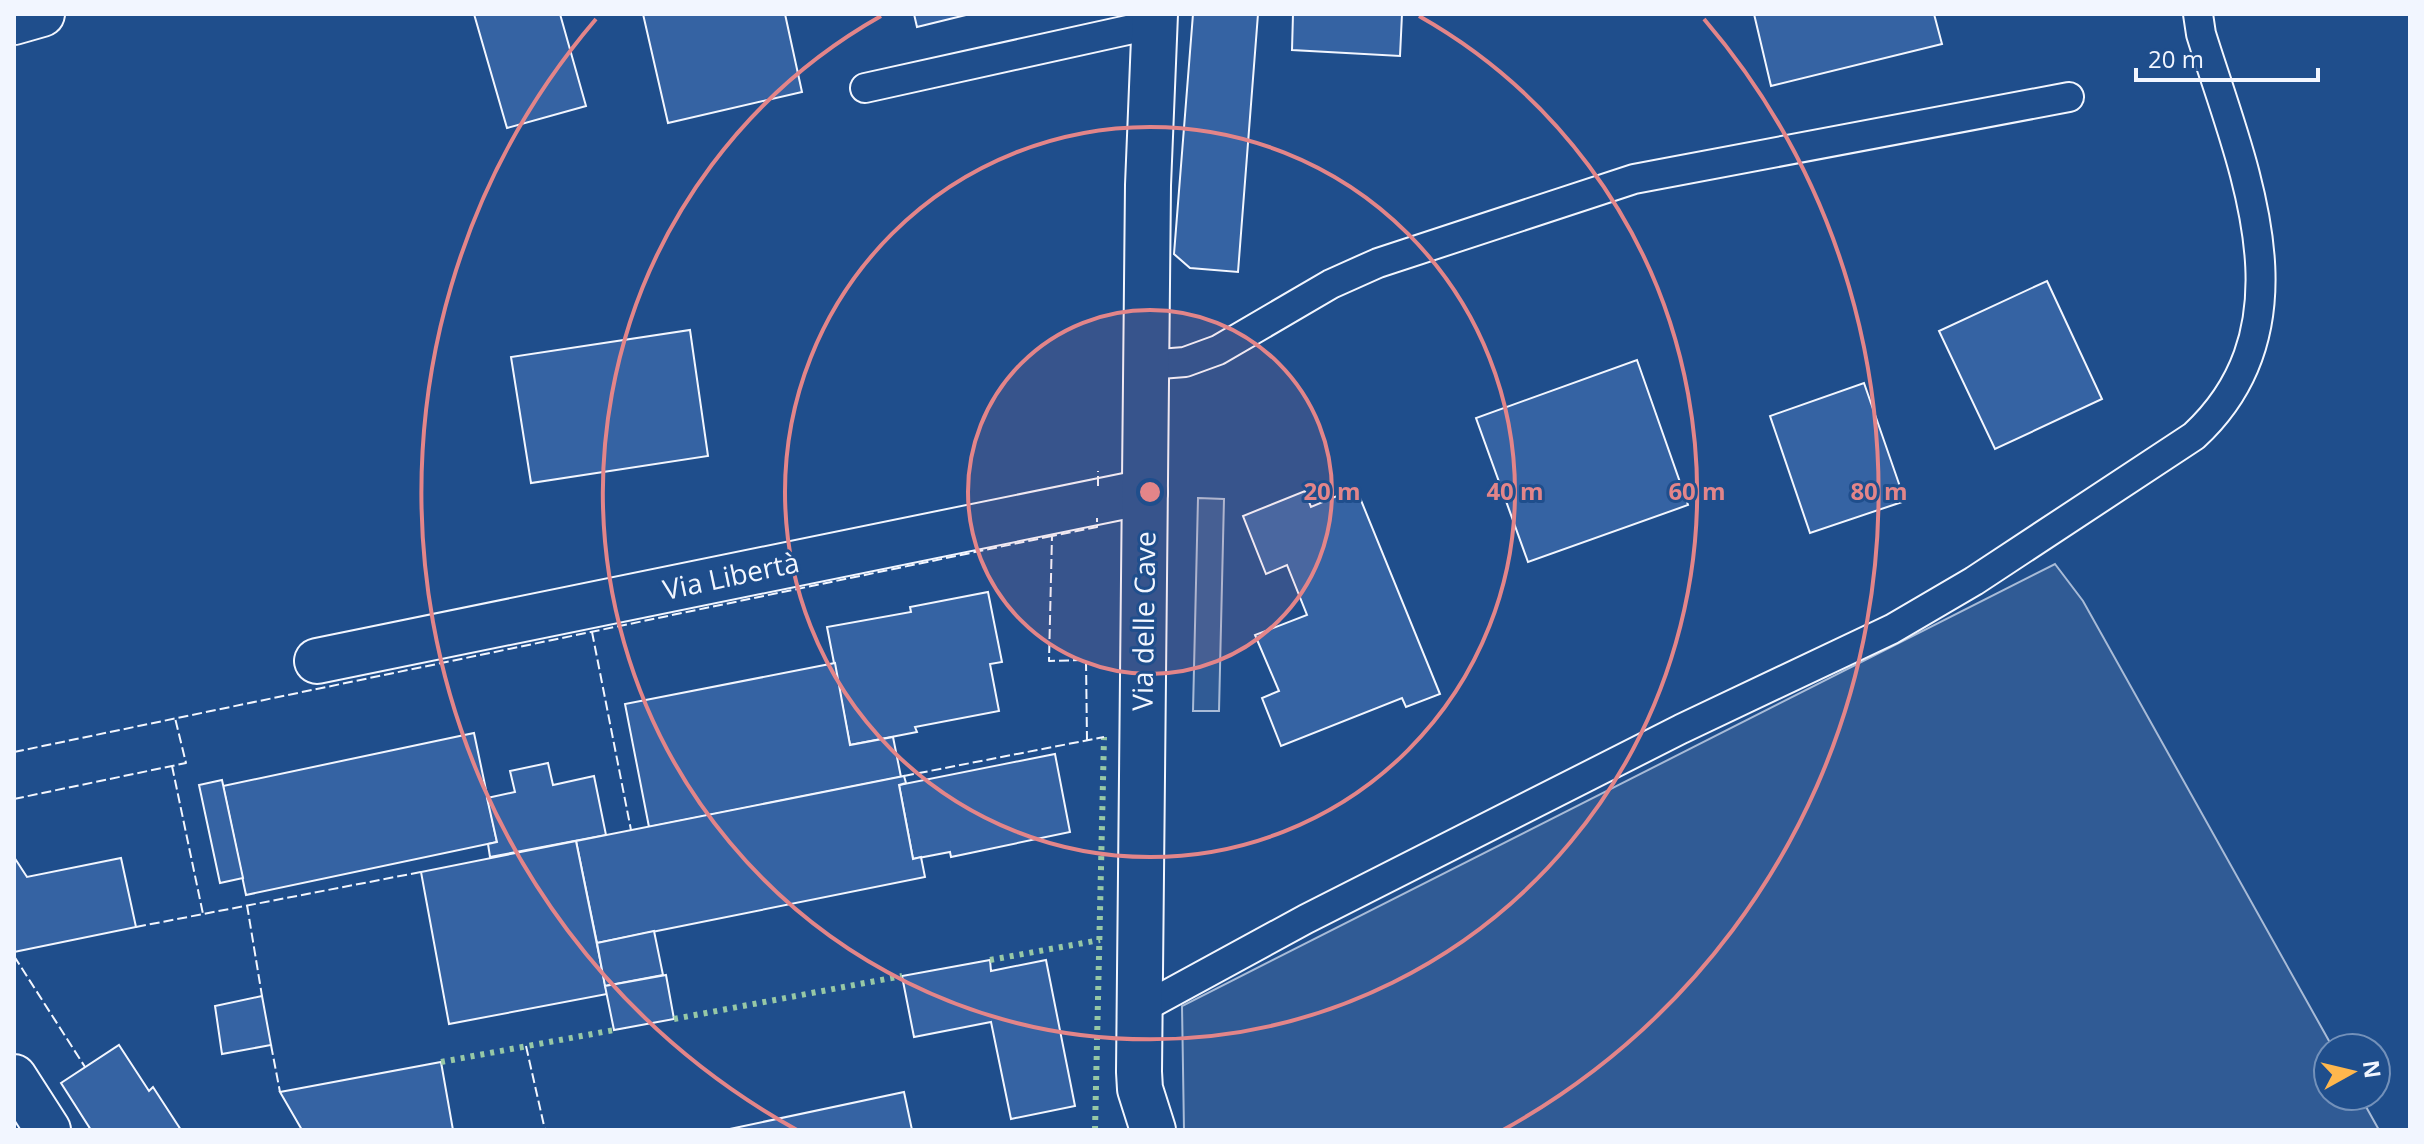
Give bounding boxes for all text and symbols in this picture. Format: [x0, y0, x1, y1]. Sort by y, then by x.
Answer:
scale bar [2136, 32, 2318, 82]
text: 20 m [2148, 42, 2204, 75]
text: 20 m [1303, 474, 1361, 507]
text: 40 m [1486, 474, 1544, 507]
text: 60 m [1668, 474, 1726, 507]
text: 80 m [1850, 474, 1908, 507]
centre of rings [1136, 478, 1164, 506]
street label: Via delle Cave [1122, 531, 1164, 711]
street label: Via Libertà [659, 542, 802, 608]
north arrow [2312, 1032, 2392, 1112]
text: N [2357, 1058, 2389, 1080]

